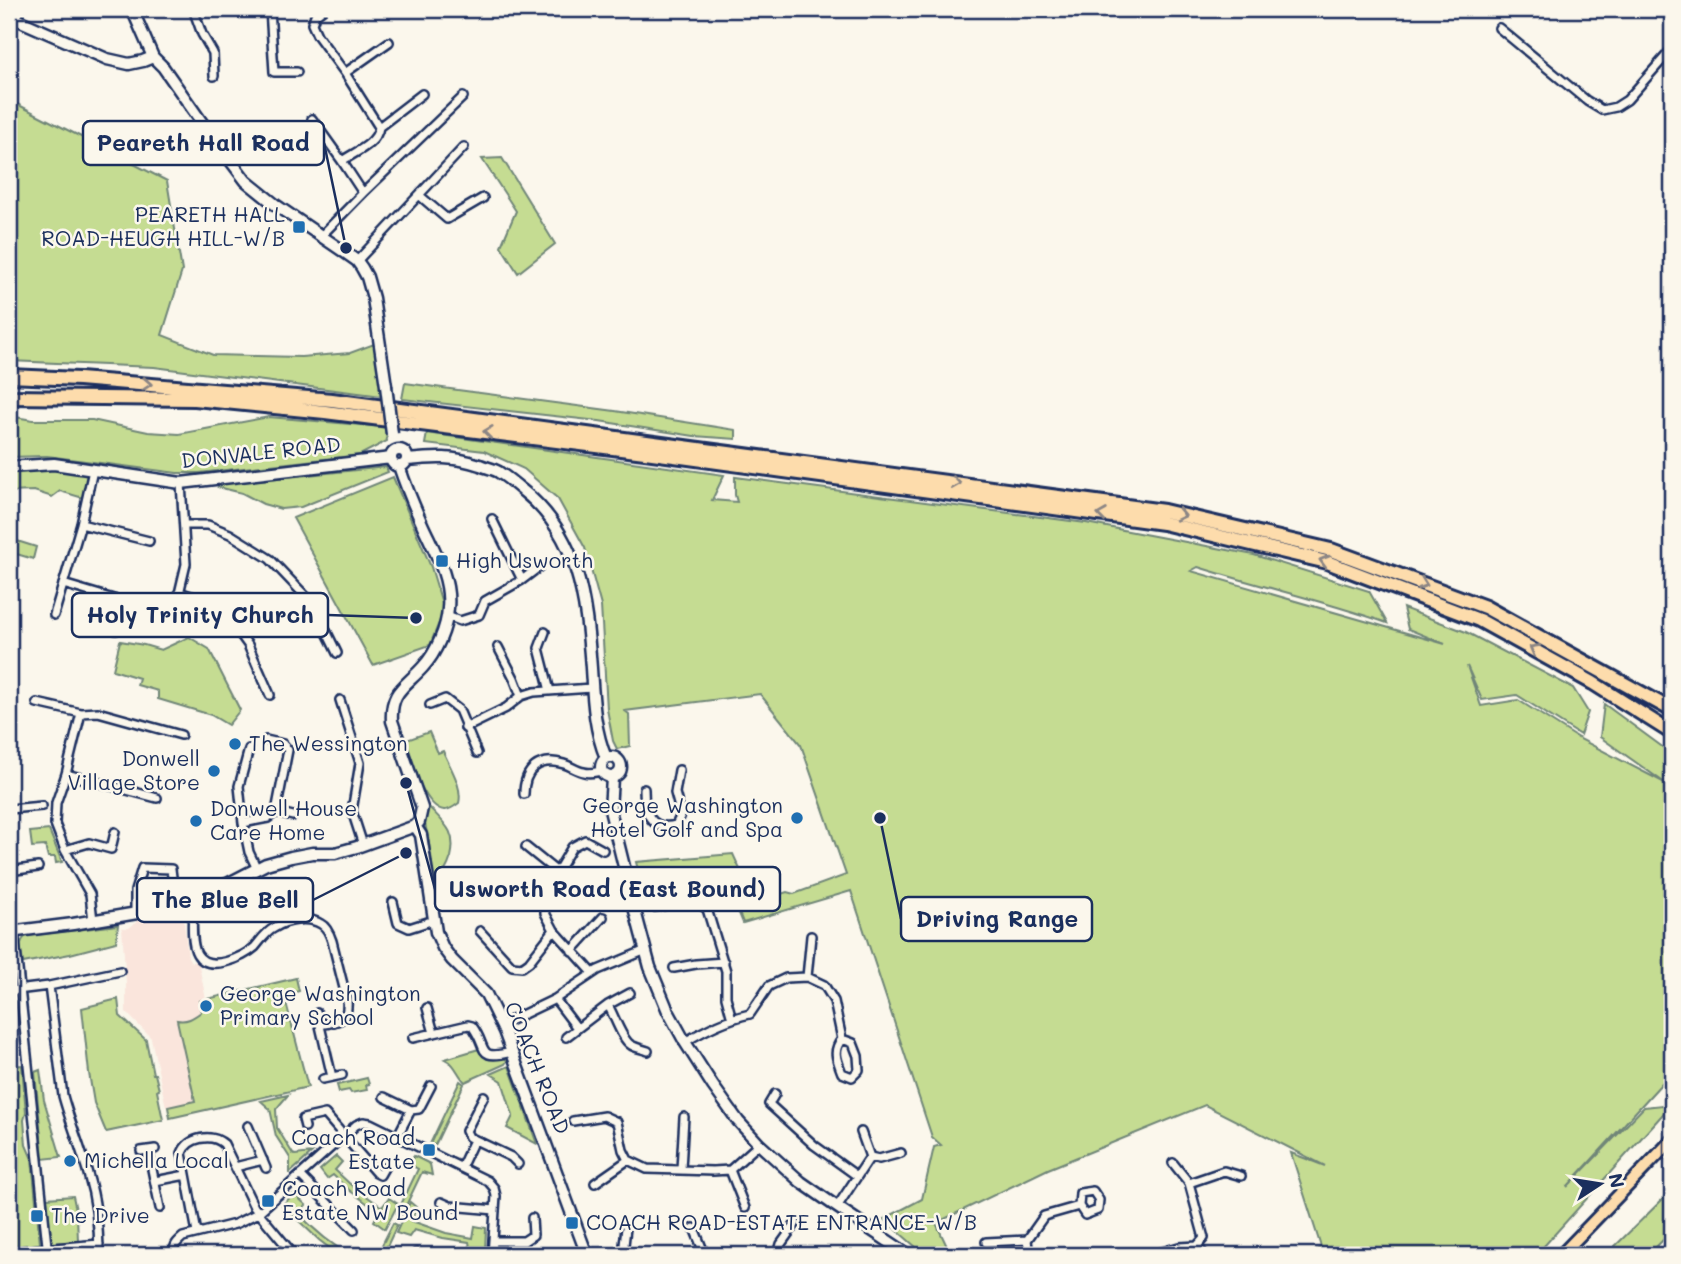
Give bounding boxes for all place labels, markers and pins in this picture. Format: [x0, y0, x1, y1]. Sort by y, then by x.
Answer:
callout: Peareth Hall Road [83, 121, 324, 165]
place label: PEARETH HALL ROAD-HEUGH HILL-W/B [41, 200, 285, 251]
marker: PEARETH HALL ROAD-HEUGH HILL-W/B [291, 219, 307, 235]
place label: High Usworth [456, 546, 593, 573]
marker: High Usworth [434, 553, 450, 569]
callout: Holy Trinity Church [72, 593, 328, 637]
place label: The Wessington [249, 729, 408, 756]
marker: The Wessington [227, 736, 243, 752]
place label: Donwell Village Store [67, 744, 200, 795]
marker: Donwell Village Store [206, 763, 222, 779]
place label: George Washington Hotel Golf and Spa [582, 791, 783, 842]
place label: Donwell House Care Home [210, 794, 357, 845]
marker: George Washington Hotel Golf and Spa [789, 810, 805, 826]
marker: Donwell House Care Home [188, 813, 204, 829]
callout: Usworth Road (East Bound) [435, 867, 780, 911]
callout: The Blue Bell [137, 878, 313, 922]
callout: Driving Range [901, 897, 1092, 941]
place label: George Washington Primary School [220, 979, 421, 1030]
marker: George Washington Primary School [198, 998, 214, 1014]
place label: Coach Road Estate [291, 1123, 415, 1174]
marker: Coach Road Estate [421, 1142, 437, 1158]
place label: Michella Local [84, 1146, 229, 1173]
marker: Michella Local [62, 1153, 78, 1169]
place label: Coach Road Estate NW Bound [282, 1174, 458, 1225]
marker: Coach Road Estate NW Bound [260, 1193, 276, 1209]
place label: The Drive [51, 1201, 150, 1228]
marker: The Drive [29, 1208, 45, 1224]
place label: COACH ROAD-ESTATE ENTRANCE-W/B [586, 1208, 977, 1235]
marker: COACH ROAD-ESTATE ENTRANCE-W/B [564, 1215, 580, 1231]

